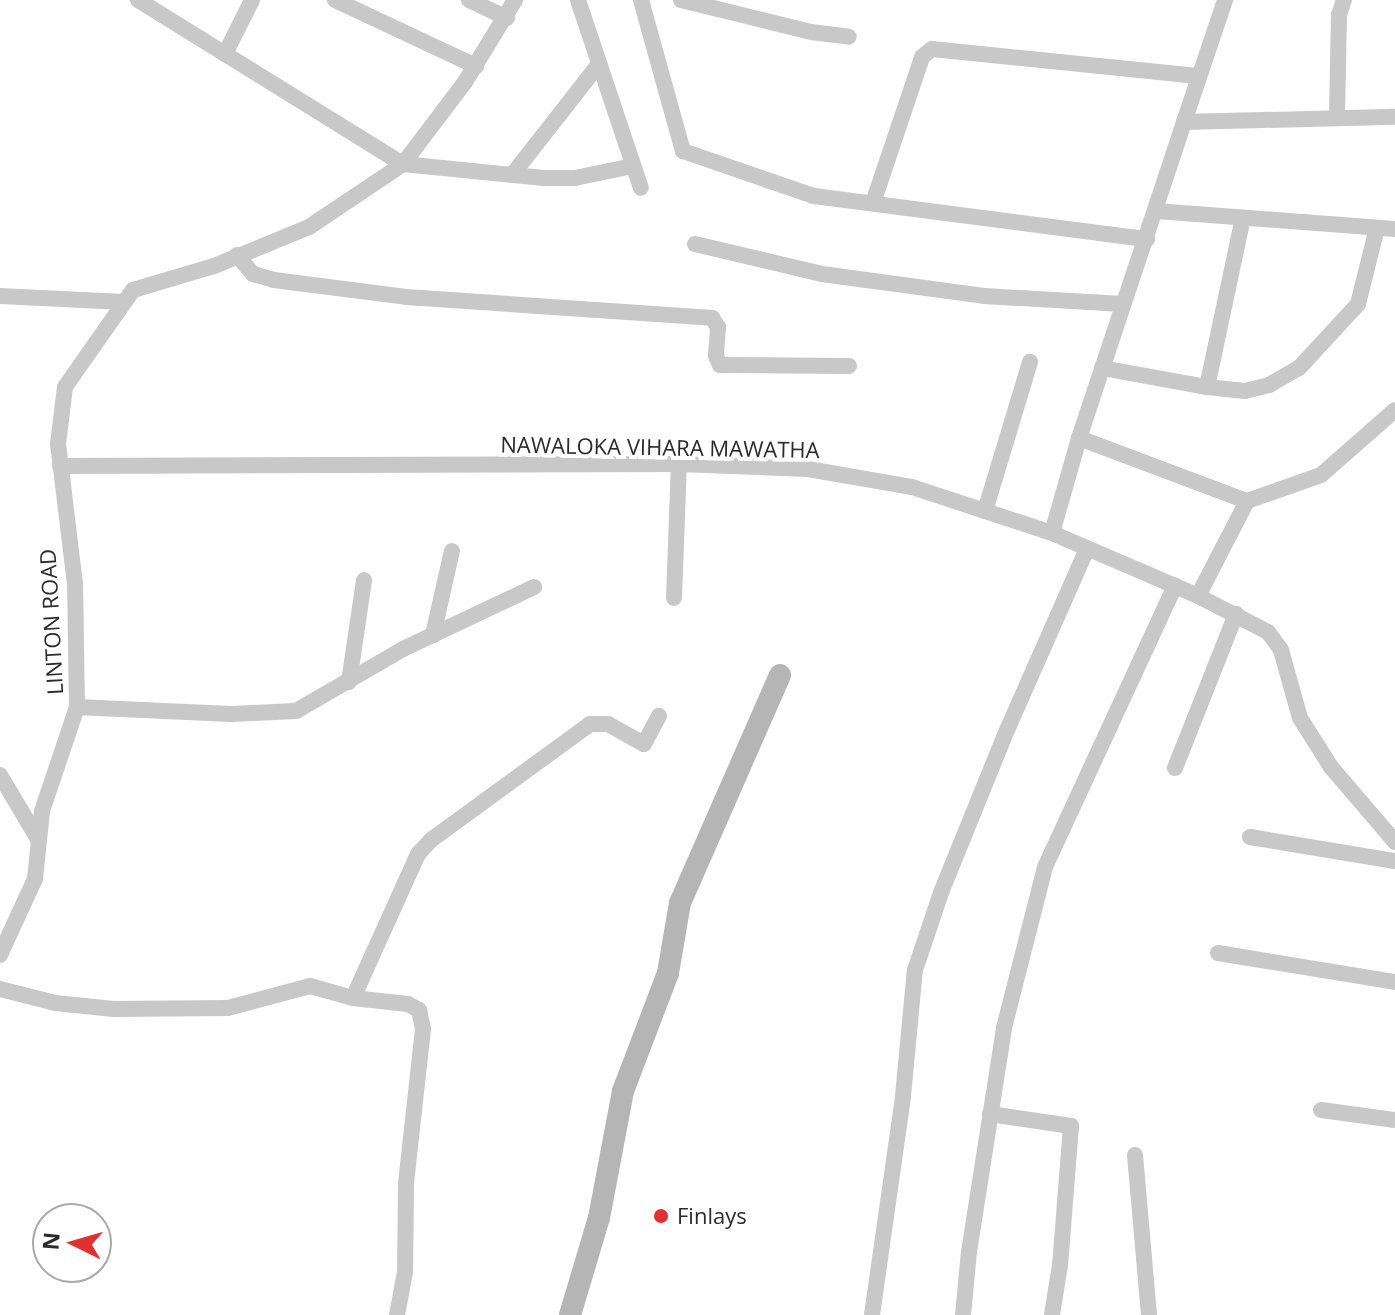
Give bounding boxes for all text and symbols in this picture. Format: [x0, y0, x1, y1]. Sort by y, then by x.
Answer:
street label: NAWALOKA VIHARA MAWATHA [500, 431, 820, 463]
street label: LINTON ROAD [34, 548, 68, 696]
north arrow [32, 1203, 112, 1283]
place label: Finlays [677, 1203, 747, 1229]
marker: Finlays [652, 1207, 670, 1225]
text: N [34, 1231, 66, 1251]

